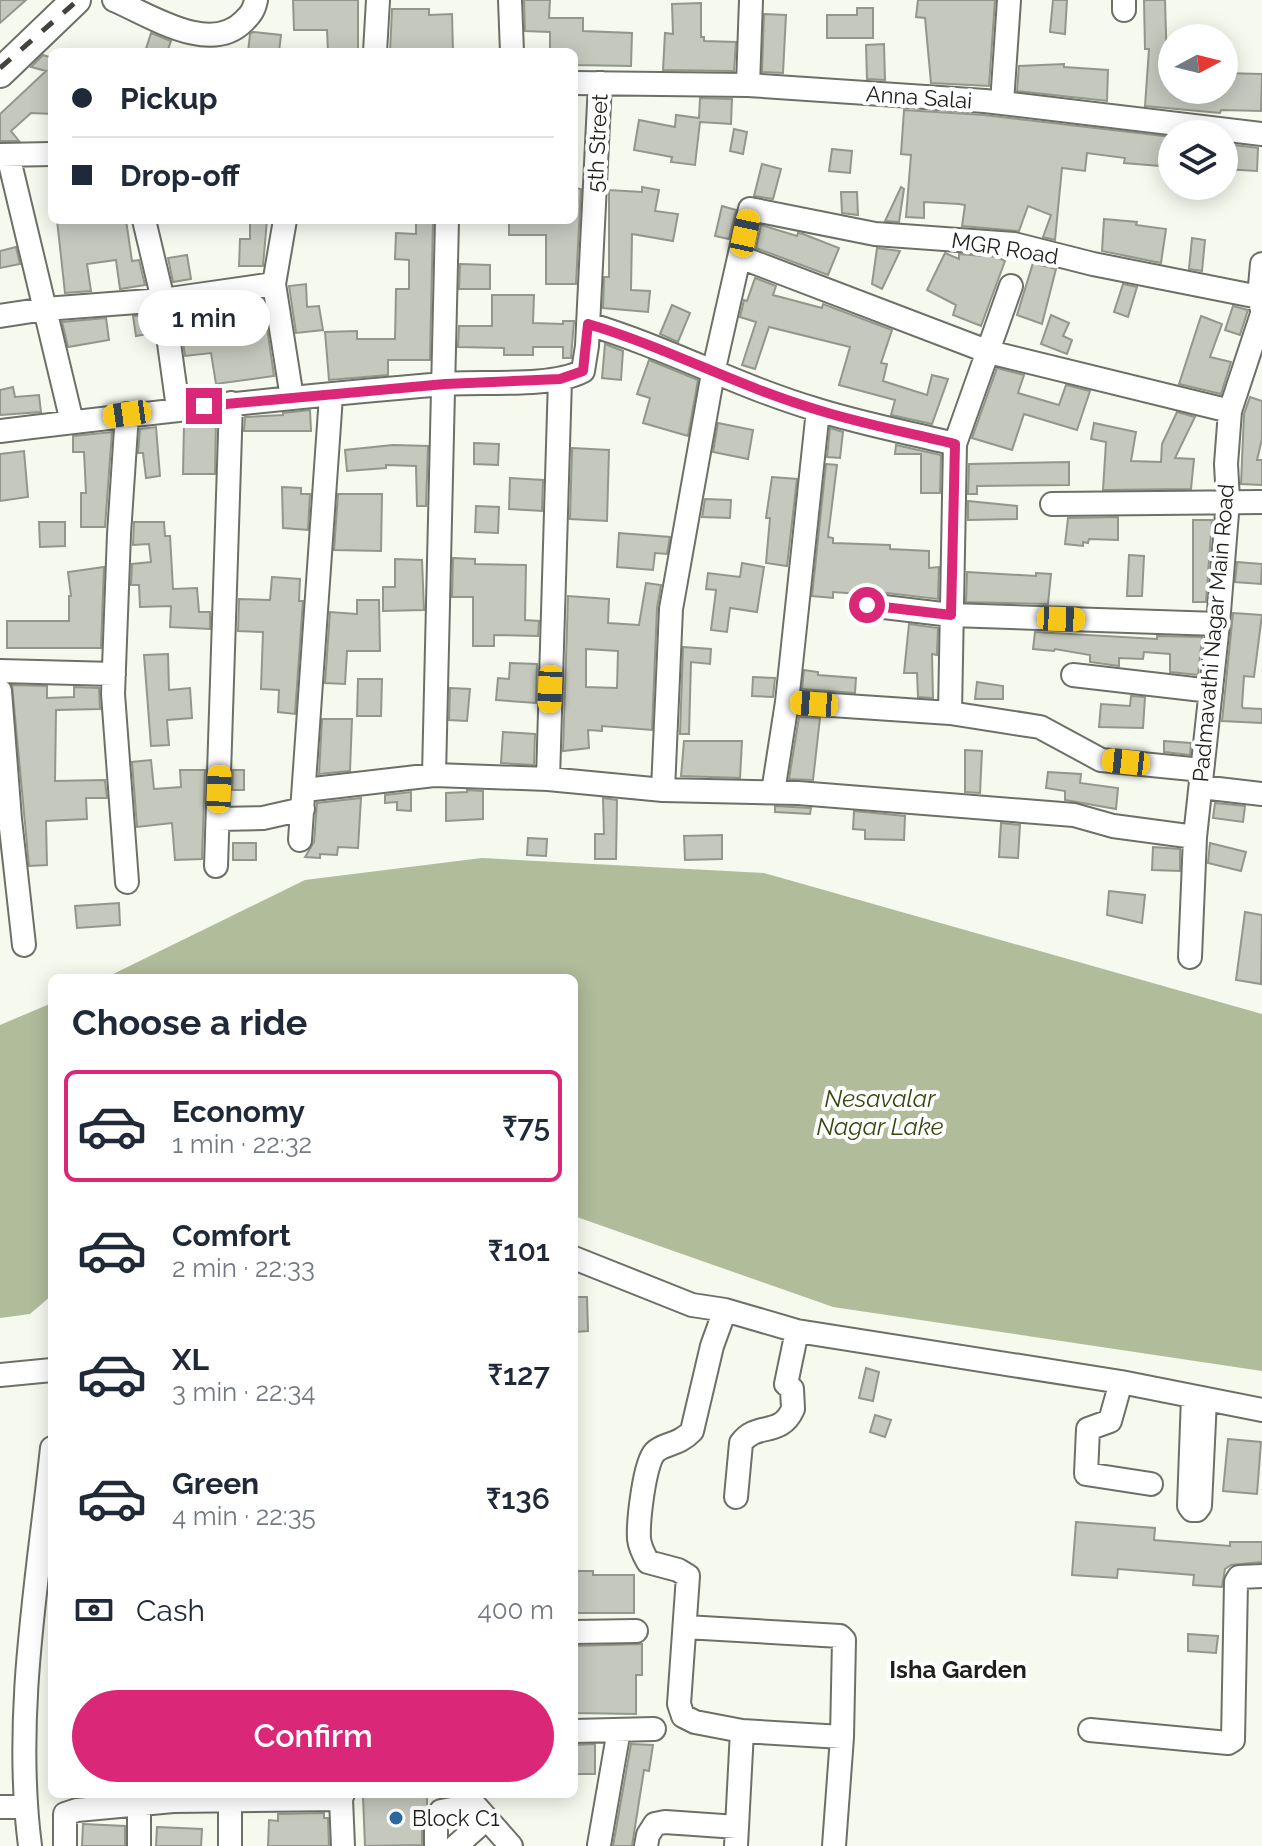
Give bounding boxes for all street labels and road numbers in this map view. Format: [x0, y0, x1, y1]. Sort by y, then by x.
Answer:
street label: Anna Salai [865, 80, 973, 114]
street label: 5th Street [581, 92, 613, 193]
street label: MGR Road [950, 227, 1060, 269]
street label: Padmavathi Nagar Main Road [1187, 483, 1239, 783]

